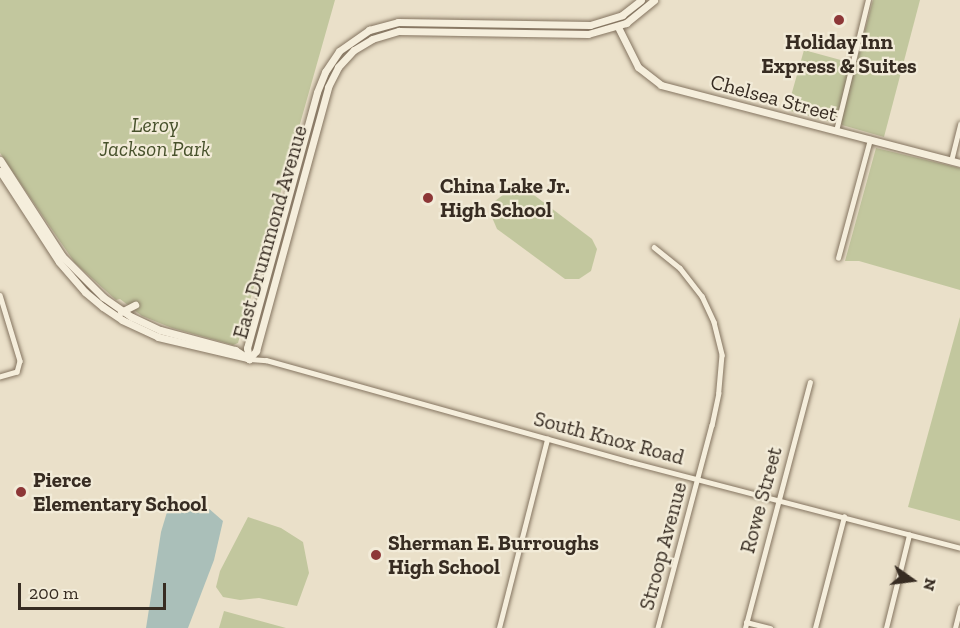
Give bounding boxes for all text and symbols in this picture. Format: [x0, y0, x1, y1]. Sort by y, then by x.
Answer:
marker: Holiday Inn Express & Suites [832, 13, 846, 27]
place label: Holiday Inn Express & Suites [761, 29, 917, 79]
street label: Chelsea Street [708, 69, 840, 127]
park label: Leroy Jackson Park [99, 112, 211, 162]
street label: East Drummond Avenue [227, 122, 313, 342]
place label: China Lake Jr. High School [440, 173, 570, 223]
marker: China Lake Jr. High School [421, 191, 435, 205]
street label: South Knox Road [531, 406, 687, 470]
street label: Rowe Street [735, 444, 787, 556]
place label: Pierce Elementary School [33, 467, 208, 517]
street label: Stroop Avenue [634, 479, 692, 613]
marker: Pierce Elementary School [14, 485, 28, 499]
place label: Sherman E. Burroughs High School [388, 530, 599, 580]
marker: Sherman E. Burroughs High School [369, 548, 383, 562]
north arrow [882, 550, 942, 610]
scale bar [21, 571, 170, 609]
text: N [919, 576, 941, 593]
text: 200 m [29, 582, 79, 604]

